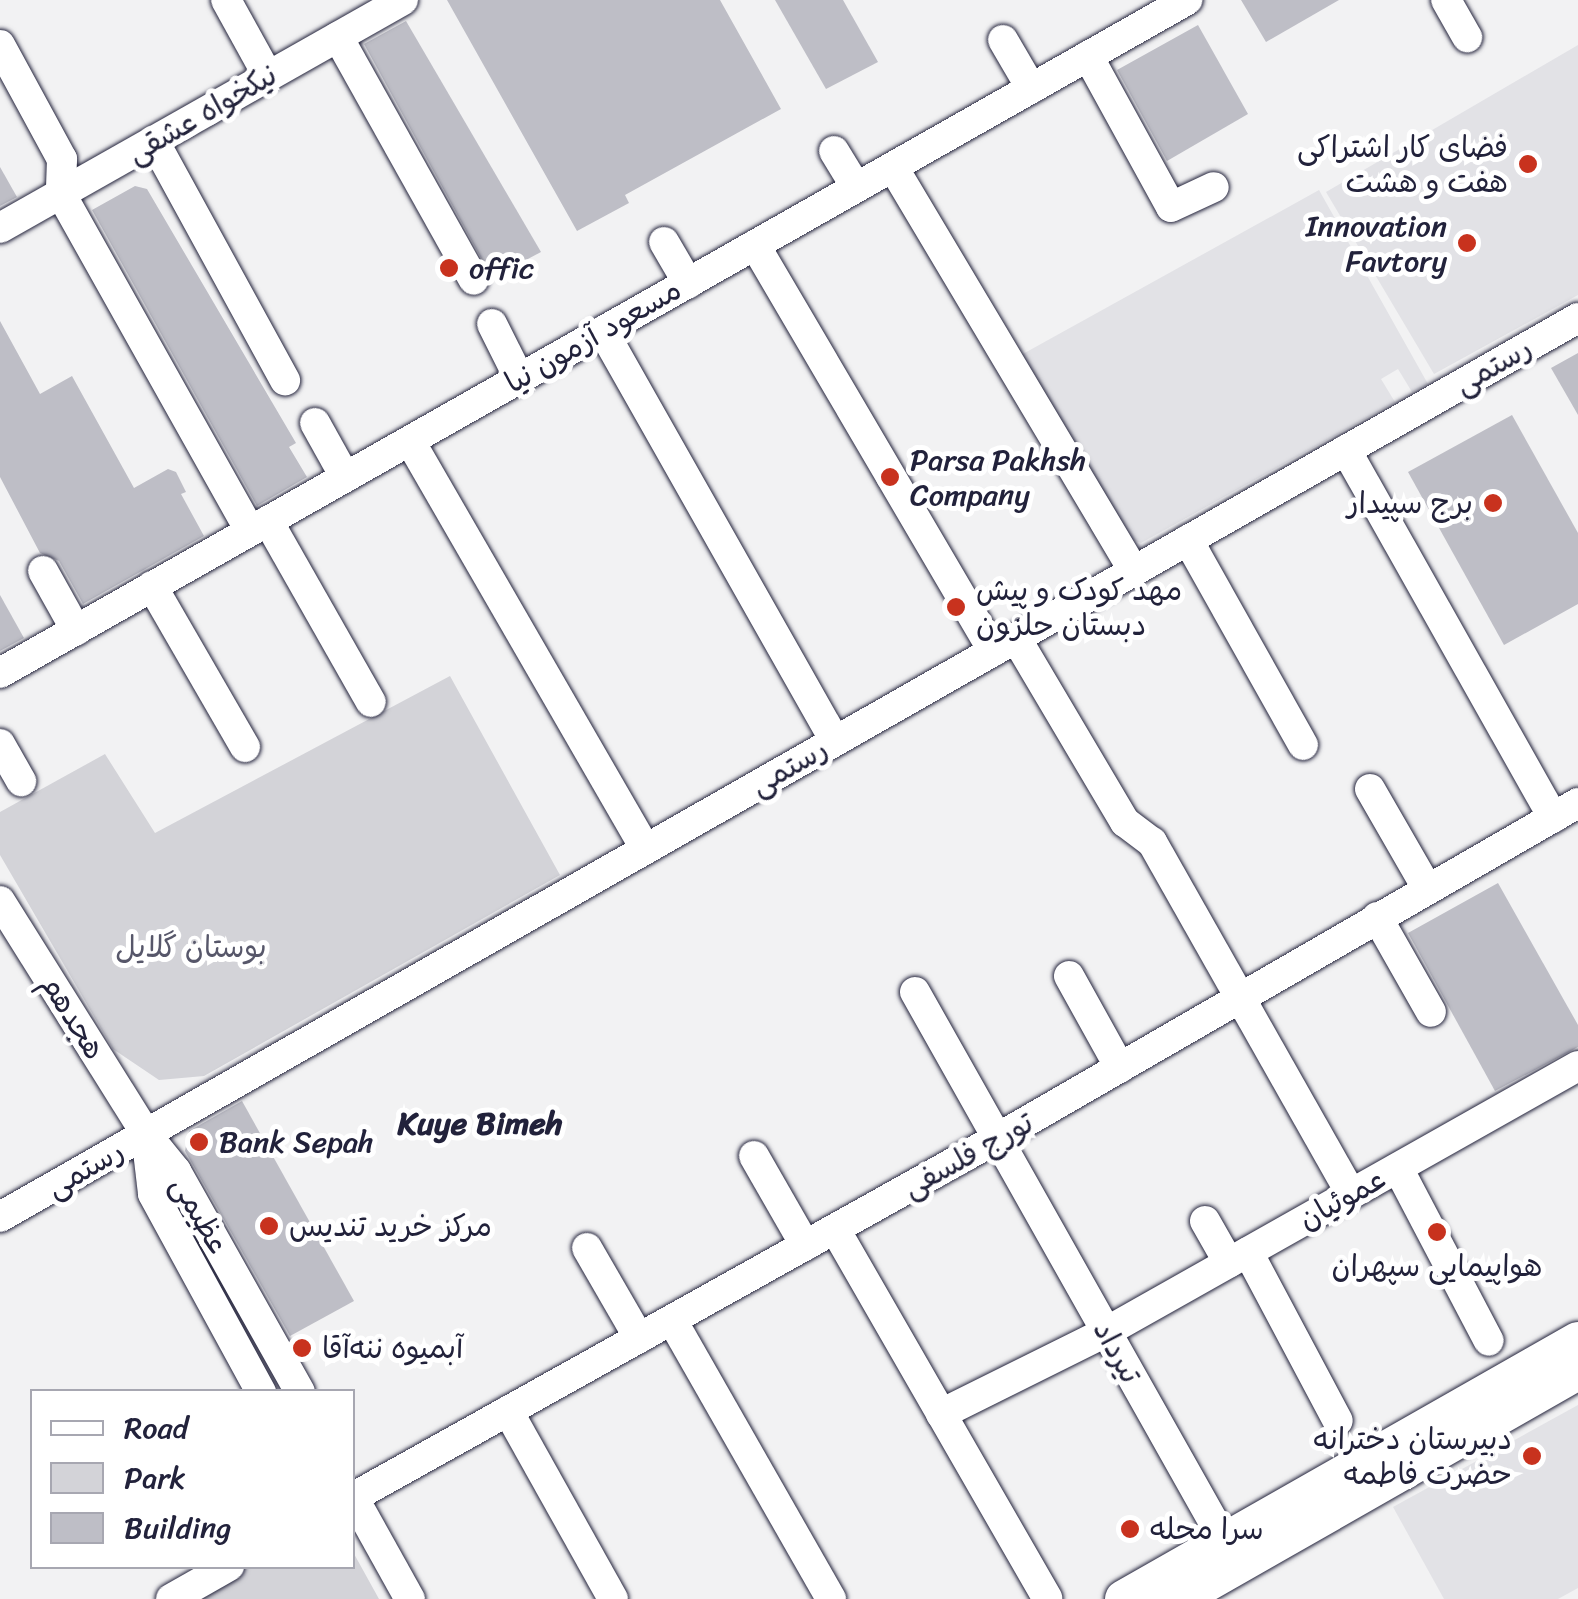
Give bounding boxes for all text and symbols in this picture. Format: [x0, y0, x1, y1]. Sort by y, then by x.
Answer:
street label: نیکخواه عشقی [121, 57, 283, 171]
place label: فضای کار اشتراکی هفت و هشت [1297, 129, 1508, 200]
marker: فضای کار اشتراکی هفت و هشت [1517, 153, 1539, 175]
place label: Innovation Favtory [1306, 208, 1447, 278]
marker: Innovation Favtory [1456, 232, 1478, 254]
place label: offic [469, 250, 534, 286]
marker: offic [438, 257, 460, 279]
street label: مسعود آزمون نیا [499, 271, 687, 401]
street label: رستمی [1448, 330, 1538, 402]
place label: Parsa Pakhsh Company [910, 442, 1085, 512]
marker: Parsa Pakhsh Company [879, 466, 901, 488]
place label: برج سپیدار [1347, 485, 1473, 521]
marker: برج سپیدار [1482, 492, 1504, 514]
place label: مهد کودک و پیش دبستان حلزون [976, 572, 1182, 642]
marker: مهد کودک و پیش دبستان حلزون [945, 596, 967, 618]
street label: رستمی [744, 731, 834, 803]
park label: بوستان گلایل [115, 929, 267, 965]
street label: هجدهم [33, 968, 113, 1066]
street label: تورج فلسفی [897, 1104, 1039, 1206]
district label: Kuye Bimeh [398, 1105, 562, 1143]
place label: Bank Sepah [219, 1124, 374, 1160]
marker: Bank Sepah [188, 1131, 210, 1153]
street label: رستمی [40, 1133, 130, 1205]
street label: عموئیان [1292, 1160, 1392, 1238]
street label: عظیمی [163, 1170, 237, 1260]
place label: مرکز خرید تندیس [289, 1208, 492, 1244]
marker: مرکز خرید تندیس [258, 1215, 280, 1237]
marker: هواپیمایی سپهران [1426, 1221, 1448, 1243]
place label: هواپیمایی سپهران [1332, 1248, 1542, 1284]
street label: تیرداد [1085, 1314, 1149, 1390]
place label: آبمیوه ننه‌آقا [322, 1330, 463, 1366]
marker: آبمیوه ننه‌آقا [291, 1337, 313, 1359]
legend [30, 1389, 355, 1569]
text: Road [124, 1401, 188, 1455]
place label: دبیرستان دخترانه حضرت فاطمه [1312, 1421, 1512, 1492]
marker: دبیرستان دخترانه حضرت فاطمه [1521, 1445, 1543, 1467]
text: Park [124, 1451, 186, 1505]
text: Building [124, 1501, 231, 1555]
place label: سرا محله [1150, 1511, 1264, 1547]
marker: سرا محله [1119, 1518, 1141, 1540]

